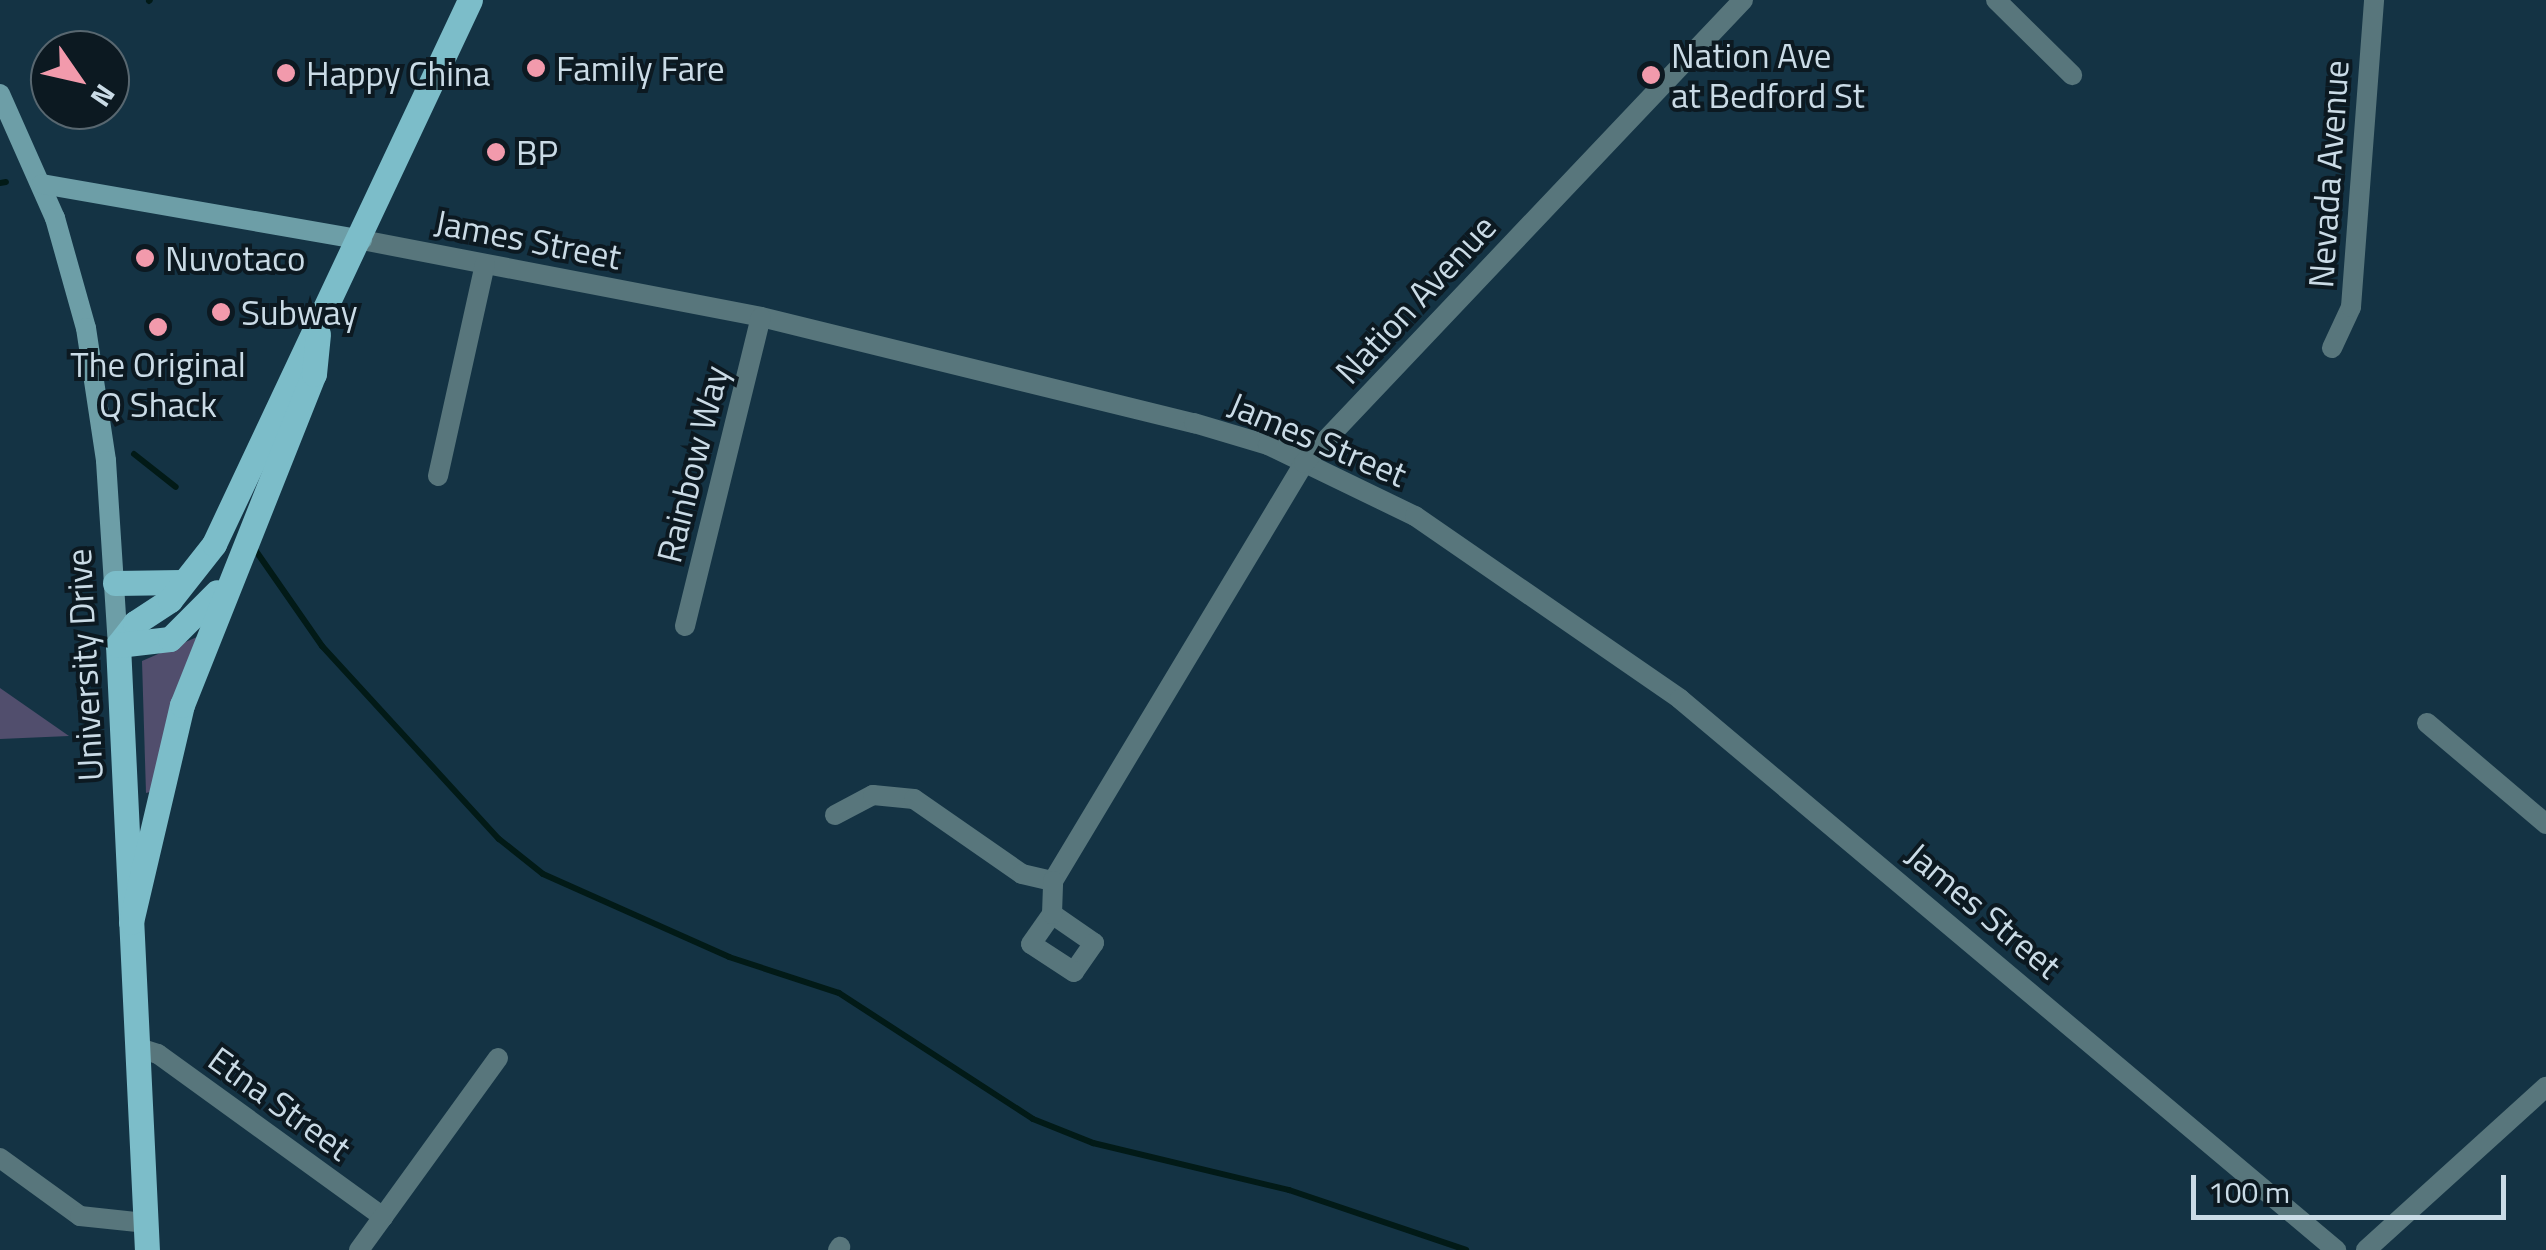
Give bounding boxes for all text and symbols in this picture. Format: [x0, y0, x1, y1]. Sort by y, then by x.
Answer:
north arrow [30, 30, 130, 130]
place label: Nation Ave at Bedford St [1671, 34, 1865, 116]
place label: Family Fare [556, 47, 725, 89]
place label: Happy China [306, 52, 490, 94]
marker: Family Fare [525, 57, 547, 79]
street label: Nevada Avenue [2299, 59, 2357, 289]
marker: Happy China [275, 62, 297, 84]
marker: Nation Ave at Bedford St [1640, 64, 1662, 86]
text: N [80, 76, 127, 116]
place label: BP [516, 131, 558, 173]
marker: BP [485, 141, 507, 163]
street label: James Street [431, 200, 625, 278]
street label: Nation Avenue [1326, 206, 1504, 392]
place label: Nuvotaco [165, 237, 305, 279]
marker: Nuvotaco [134, 247, 156, 269]
place label: Subway [241, 291, 358, 333]
marker: Subway [210, 301, 232, 323]
marker: The Original Q Shack [147, 316, 169, 338]
place label: The Original Q Shack [70, 343, 246, 425]
street label: Rainbow Way [647, 361, 737, 567]
street label: James Street [1223, 383, 1413, 495]
street label: University Drive [57, 548, 111, 782]
street label: James Street [1898, 833, 2070, 987]
street label: Etna Street [201, 1037, 359, 1169]
scale bar [2196, 1155, 2511, 1217]
text: 100 m [2208, 1169, 2290, 1215]

